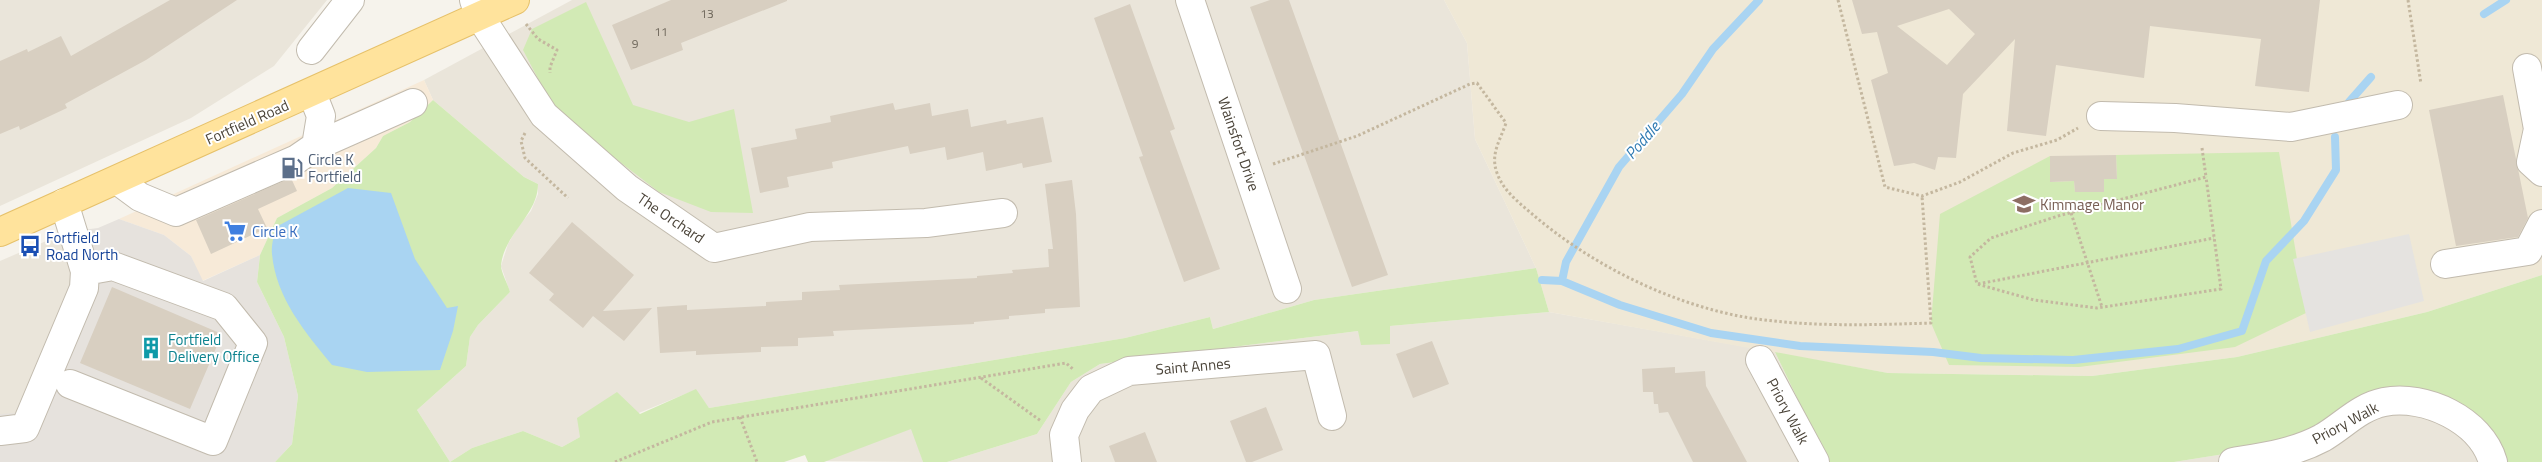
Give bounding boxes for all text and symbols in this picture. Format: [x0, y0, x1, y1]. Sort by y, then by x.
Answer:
house number: 13 [700, 4, 714, 23]
house number: 11 [654, 22, 668, 41]
house number: 9 [632, 34, 639, 53]
street label: Fortfield Road [202, 93, 292, 151]
street label: Wainsfort Drive [1212, 94, 1266, 194]
water label: Poddle [1619, 115, 1666, 164]
place label: Circle K Fortfield [308, 148, 361, 188]
fuel station icon: Circle K Fortfield [279, 155, 305, 181]
street label: The Orchard [633, 187, 709, 249]
school or university icon: Kimmage Manor [2011, 191, 2037, 217]
place label: Kimmage Manor [2040, 193, 2144, 216]
supermarket icon: Circle K [222, 218, 248, 244]
place label: Circle K [252, 220, 298, 243]
place label: Fortfield Road North [46, 226, 118, 266]
bus stop icon: Fortfield Road North [17, 233, 43, 259]
place label: Fortfield Delivery Office [168, 328, 260, 368]
building icon: Fortfield Delivery Office [138, 335, 164, 361]
street label: Saint Annes [1155, 351, 1231, 381]
street label: Priory Walk [1761, 374, 1815, 448]
street label: Priory Walk [2308, 396, 2382, 450]

